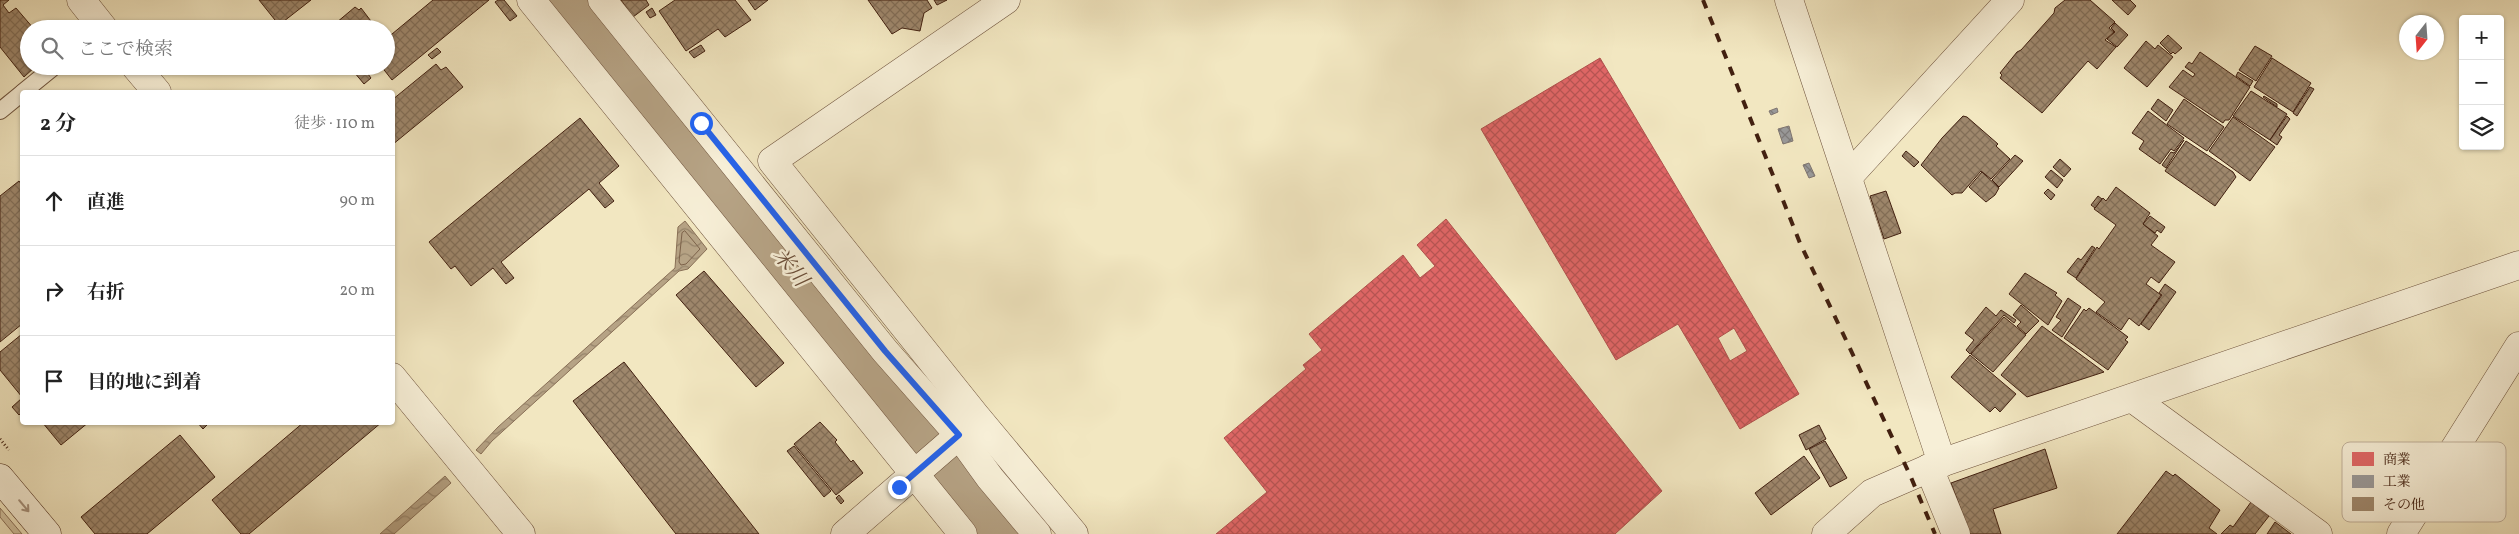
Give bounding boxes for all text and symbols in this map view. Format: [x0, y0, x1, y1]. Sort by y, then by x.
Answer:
north arrow [2399, 15, 2444, 60]
map controls [2459, 15, 2504, 150]
button: + [2459, 15, 2504, 60]
search box [20, 20, 395, 75]
icon: search [38, 34, 66, 62]
text: ここで検索 [78, 37, 173, 63]
button: − [2459, 60, 2504, 105]
button: layers [2459, 105, 2504, 150]
text: 2 分 [40, 110, 76, 139]
route start [690, 112, 713, 135]
text: 徒歩 · 110 m [294, 113, 375, 135]
icon: ahead [40, 187, 68, 215]
text: 直進 [87, 190, 125, 216]
text: 90 m [339, 190, 375, 212]
water label: 米川 [765, 242, 816, 295]
icon: right [40, 277, 68, 305]
text: 右折 [87, 280, 125, 306]
text: 20 m [340, 280, 375, 302]
icon: arrive [40, 367, 68, 395]
text: 目的地に到着 [87, 370, 201, 396]
legend [2342, 442, 2506, 522]
text: 商業 [2383, 451, 2411, 470]
text: 工業 [2383, 473, 2411, 492]
route end [888, 476, 911, 499]
text: その他 [2383, 496, 2425, 515]
one-way arrow [18, 499, 29, 512]

